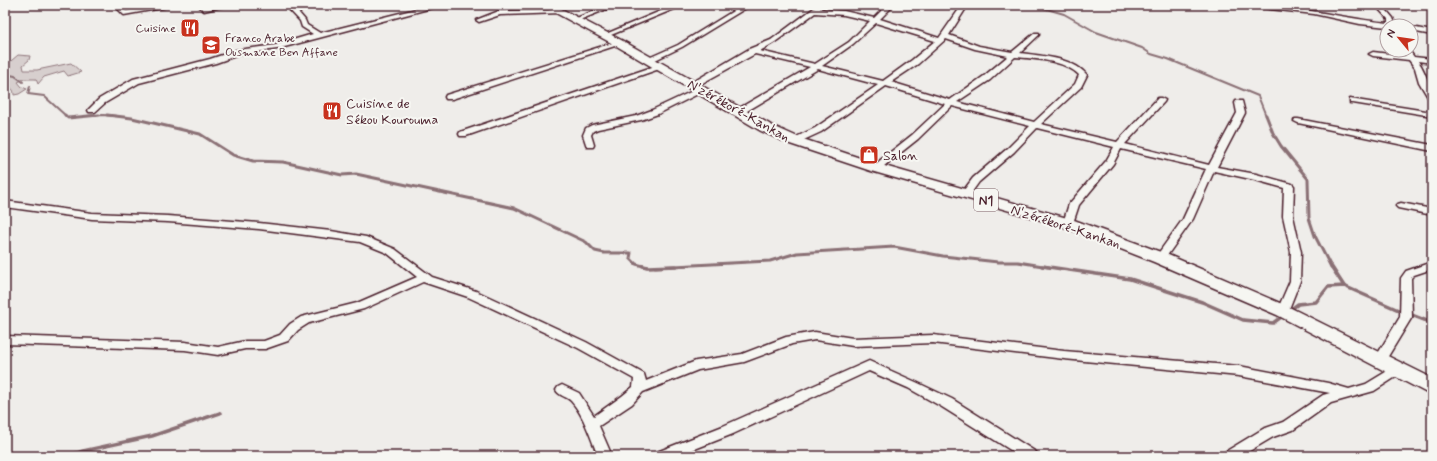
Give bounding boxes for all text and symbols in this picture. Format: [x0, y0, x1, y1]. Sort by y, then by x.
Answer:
restaurant icon: Cuisine [179, 17, 201, 39]
north arrow [1379, 18, 1419, 58]
place label: Cuisine [135, 21, 176, 37]
text: N [1383, 27, 1399, 40]
place label: Franco Arabe Ousmane Ben Affane [225, 31, 338, 61]
school or university icon: Franco Arabe Ousmane Ben Affane [200, 34, 222, 56]
street label: N'zérékoré-Kankan [684, 75, 793, 146]
place label: Cuisine de Sékou Kourouma [346, 95, 439, 129]
restaurant icon: Cuisine de Sékou Kourouma [321, 100, 343, 122]
shop icon: Salon [858, 144, 880, 166]
place label: Salon [883, 147, 918, 165]
road number: N1 [974, 189, 998, 211]
street label: N'zérékoré-Kankan [1009, 201, 1123, 253]

